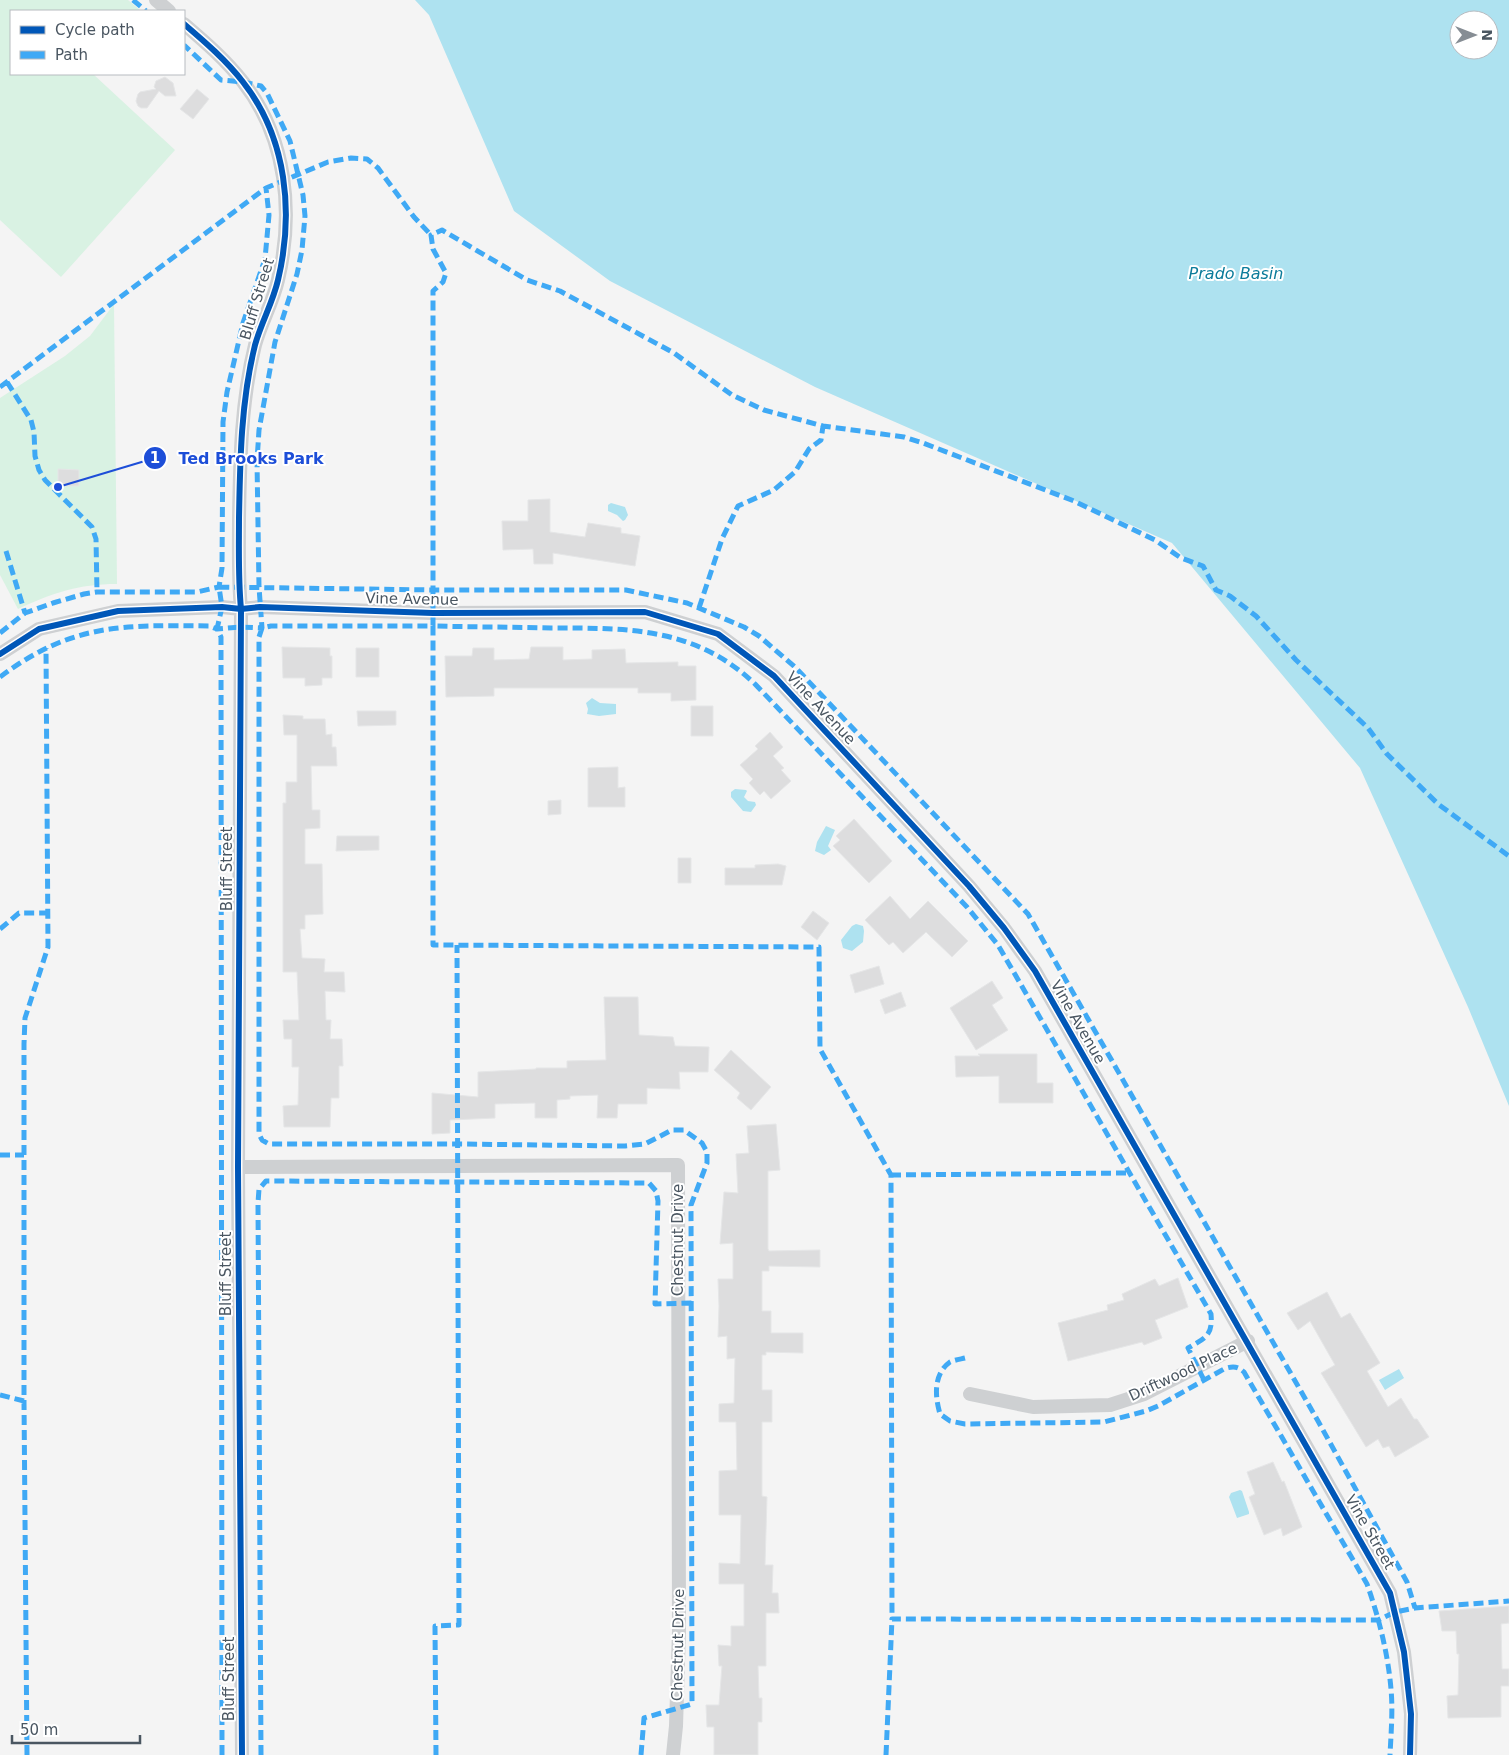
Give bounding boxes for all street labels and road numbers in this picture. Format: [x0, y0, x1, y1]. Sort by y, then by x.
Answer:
street label: Bluff Street [236, 256, 278, 342]
street label: Vine Avenue [365, 589, 459, 609]
street label: Vine Avenue [783, 668, 859, 748]
street label: Bluff Street [218, 827, 236, 911]
street label: Vine Avenue [1047, 977, 1109, 1067]
street label: Chestnut Drive [669, 1184, 687, 1296]
street label: Bluff Street [217, 1232, 235, 1316]
street label: Driftwood Place [1126, 1339, 1240, 1405]
street label: Vine Street [1341, 1491, 1399, 1573]
street label: Chestnut Drive [668, 1589, 688, 1701]
street label: Bluff Street [220, 1637, 238, 1721]

